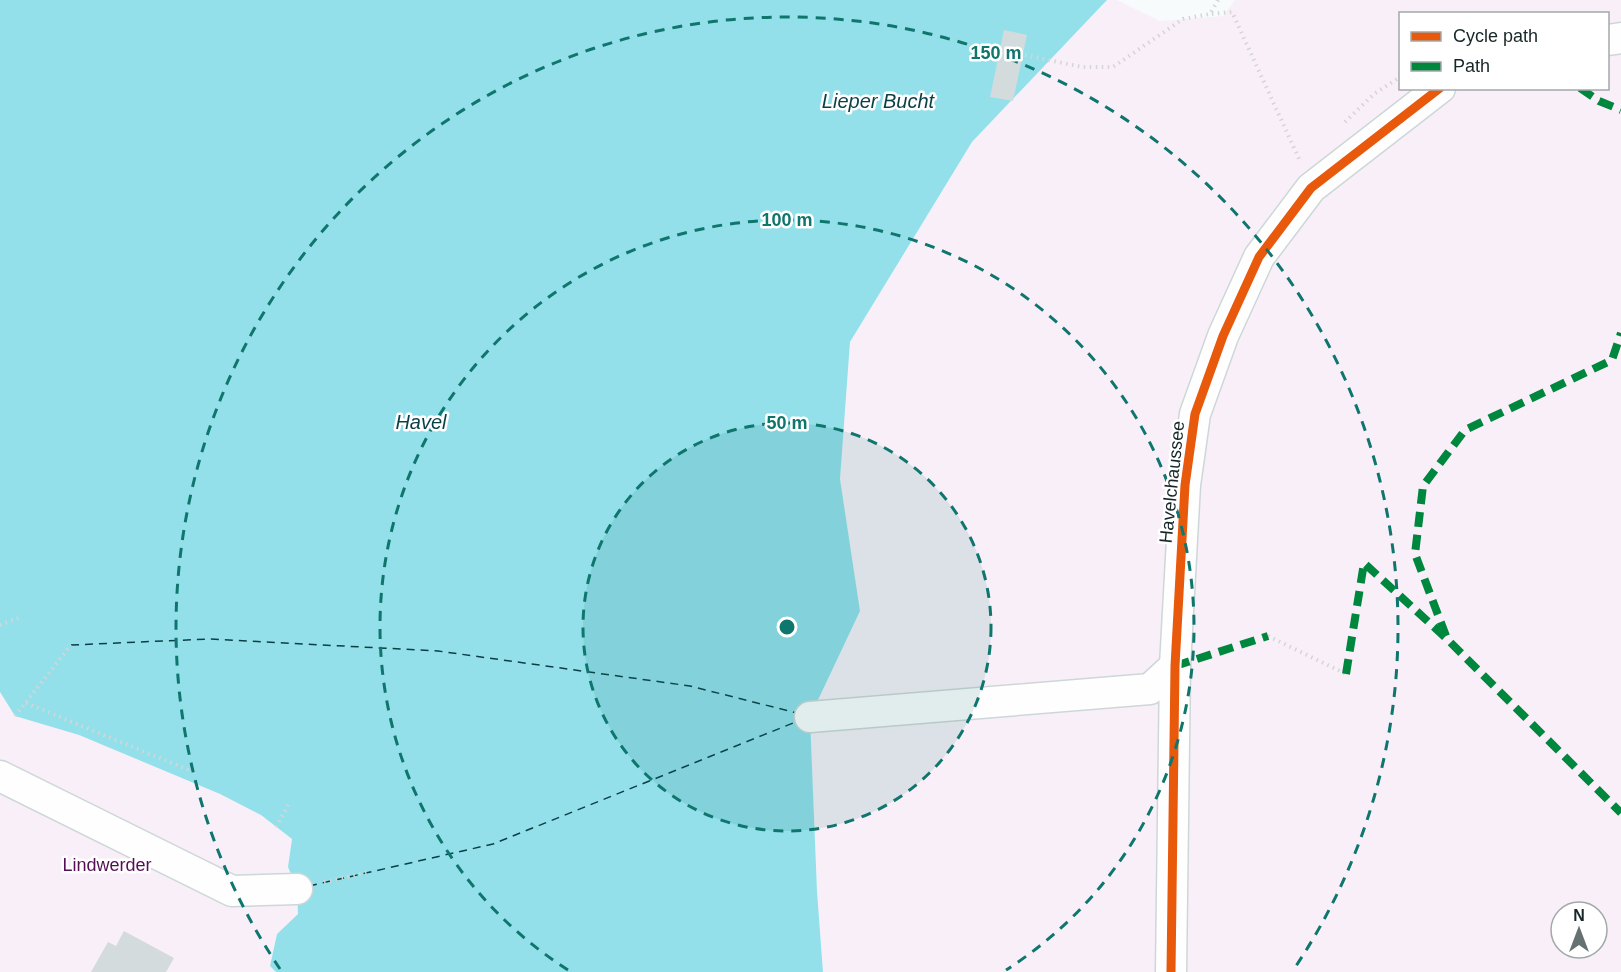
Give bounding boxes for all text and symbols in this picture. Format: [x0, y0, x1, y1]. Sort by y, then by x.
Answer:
legend [1399, 12, 1609, 90]
text: Cycle path [1453, 26, 1538, 46]
text: 150 m [970, 43, 1022, 63]
text: Path [1453, 56, 1490, 76]
water label: Lieper Bucht [822, 90, 936, 112]
text: 100 m [761, 210, 813, 230]
water label: Havel [395, 411, 447, 433]
text: 50 m [766, 413, 808, 433]
street label: Havelchaussee [1156, 420, 1188, 544]
centre of rings [777, 617, 797, 637]
park label: Lindwerder [62, 855, 152, 875]
north arrow [1549, 900, 1609, 960]
text: N [1573, 907, 1585, 924]

